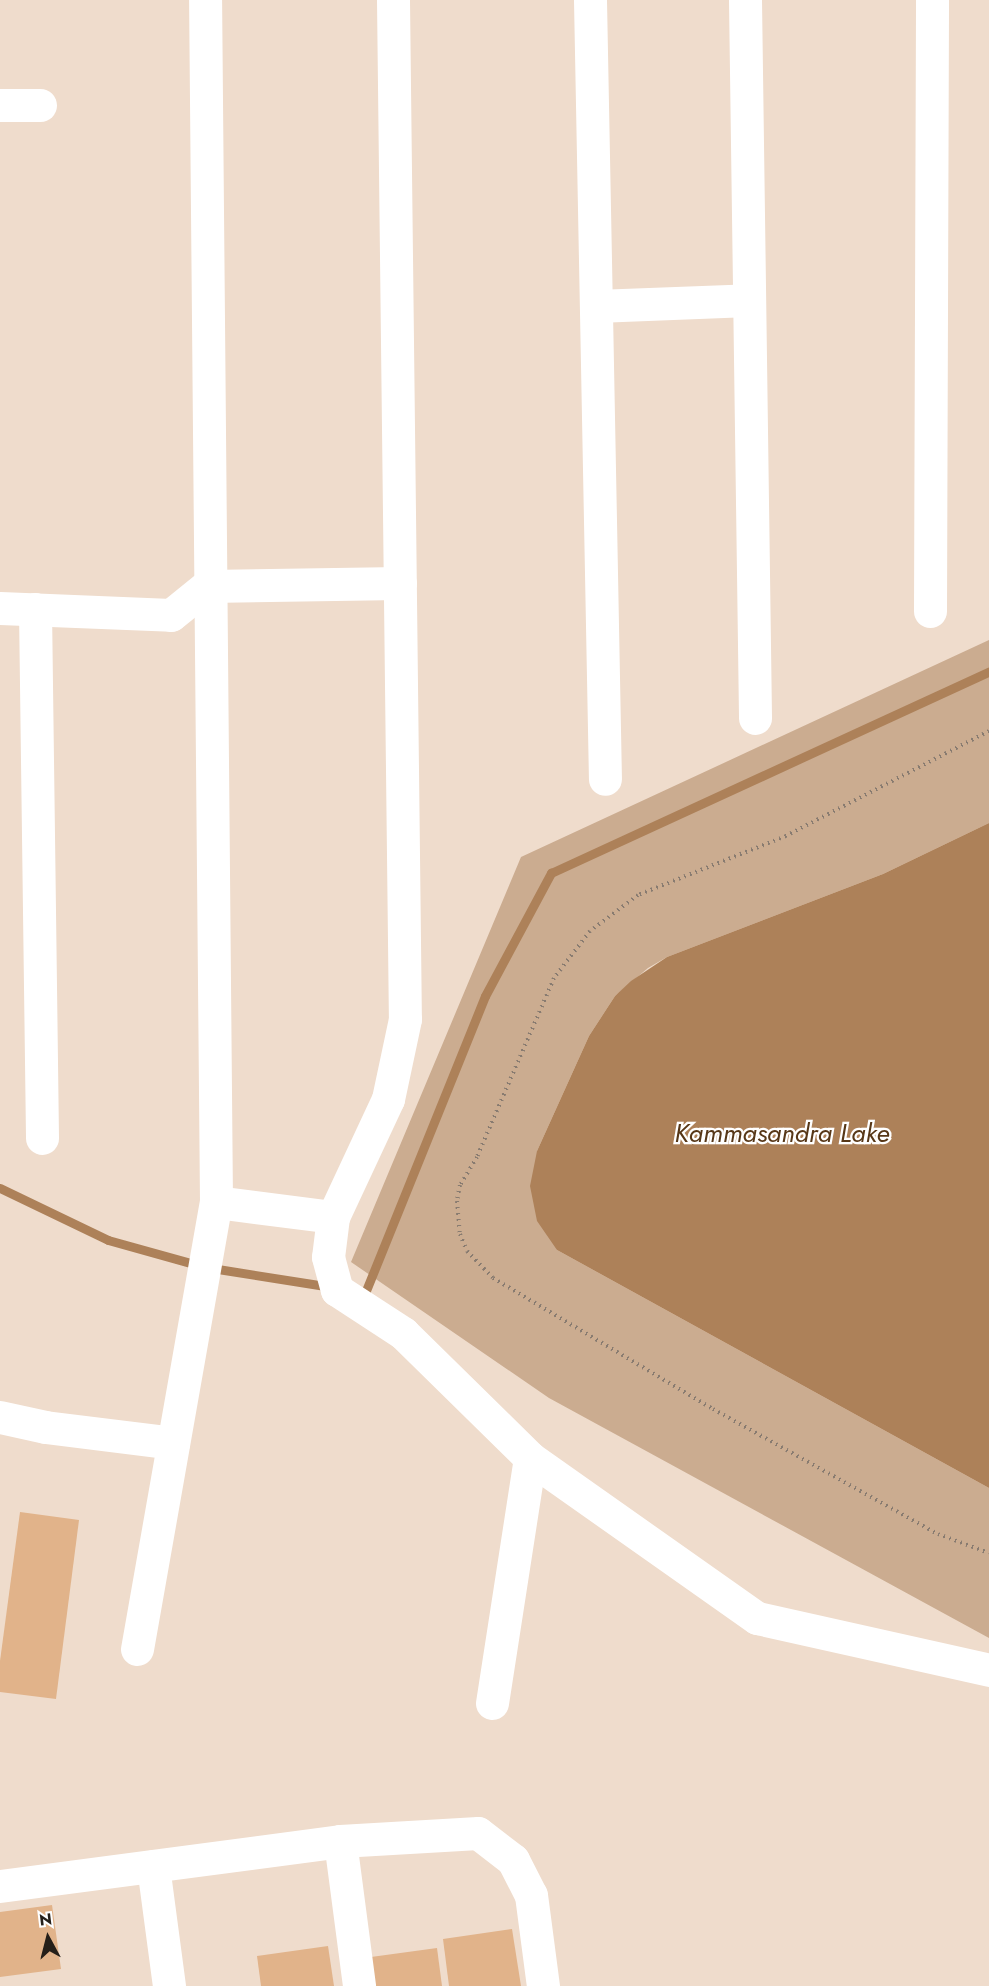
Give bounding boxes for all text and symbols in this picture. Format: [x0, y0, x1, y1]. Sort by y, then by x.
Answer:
water label: Kammasandra Lake [675, 1118, 889, 1150]
text: N [38, 1907, 53, 1932]
north arrow [18, 1908, 78, 1968]

